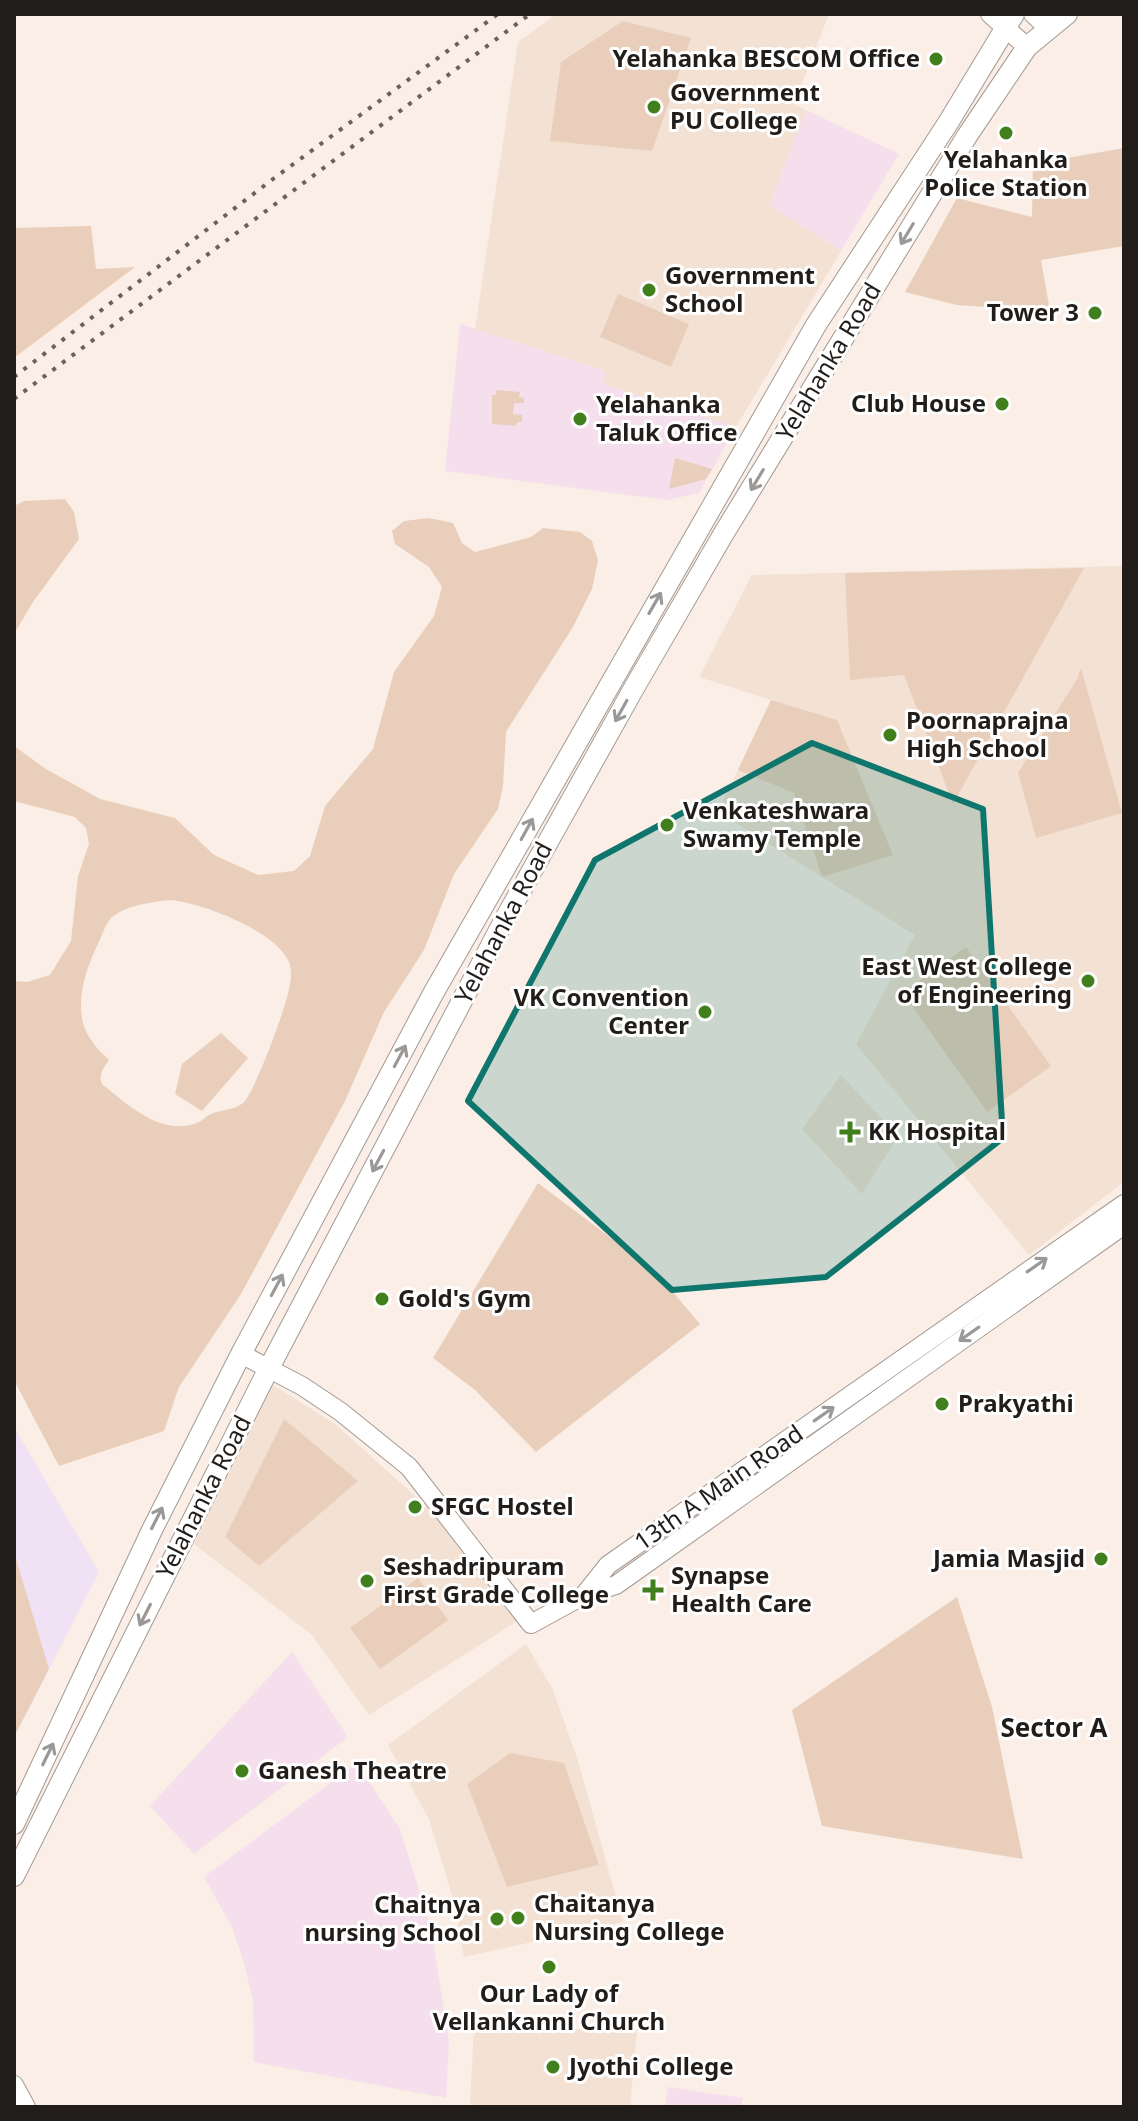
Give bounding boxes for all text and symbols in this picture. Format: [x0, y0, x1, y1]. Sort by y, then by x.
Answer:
place label: Yelahanka BESCOM Office [612, 41, 920, 74]
marker: Yelahanka BESCOM Office [927, 50, 945, 68]
place label: Government PU College [670, 75, 820, 136]
marker: Government PU College [645, 98, 663, 116]
marker: Yelahanka Police Station [997, 124, 1015, 142]
place label: Yelahanka Police Station [924, 142, 1088, 203]
one-way arrow [899, 223, 915, 245]
place label: Government School [665, 258, 815, 319]
street label: Yelahanka Road [767, 276, 888, 446]
marker: Government School [640, 281, 658, 299]
place label: Tower 3 [987, 295, 1079, 328]
marker: Tower 3 [1086, 304, 1104, 322]
place label: Club House [851, 386, 986, 419]
place label: Yelahanka Taluk Office [596, 387, 738, 448]
marker: Club House [993, 395, 1011, 413]
marker: Yelahanka Taluk Office [571, 410, 589, 428]
one-way arrow [748, 468, 764, 491]
one-way arrow [647, 592, 663, 615]
one-way arrow [613, 698, 628, 722]
place label: Poornaprajna High School [906, 703, 1069, 764]
marker: Poornaprajna High School [881, 726, 899, 744]
place label: Venkateshwara Swamy Temple [683, 793, 869, 854]
marker: Venkateshwara Swamy Temple [658, 816, 676, 834]
one-way arrow [520, 818, 535, 842]
street label: Yelahanka Road [446, 836, 559, 1009]
place label: East West College of Engineering [861, 949, 1072, 1010]
marker: East West College of Engineering [1079, 972, 1097, 990]
place label: VK Convention Center [513, 980, 689, 1041]
marker: VK Convention Center [696, 1003, 714, 1021]
one-way arrow [393, 1045, 409, 1068]
place label: KK Hospital [868, 1114, 1006, 1147]
marker: KK Hospital [839, 1121, 861, 1143]
one-way arrow [369, 1149, 385, 1172]
one-way arrow [1026, 1257, 1048, 1273]
one-way arrow [270, 1274, 286, 1298]
place label: Gold's Gym [398, 1281, 531, 1314]
marker: Gold's Gym [373, 1290, 391, 1308]
one-way arrow [959, 1326, 980, 1343]
place label: Prakyathi [958, 1386, 1074, 1419]
marker: Prakyathi [933, 1395, 951, 1413]
one-way arrow [813, 1406, 835, 1422]
street label: Yelahanka Road [147, 1409, 258, 1584]
street label: 13th A Main Road [627, 1416, 809, 1557]
place label: SFGC Hostel [431, 1489, 574, 1522]
marker: SFGC Hostel [406, 1498, 424, 1516]
one-way arrow [150, 1507, 166, 1531]
place label: Jamia Masjid [931, 1541, 1085, 1574]
place label: Seshadripuram First Grade College [383, 1549, 609, 1610]
marker: Jamia Masjid [1092, 1550, 1110, 1568]
place label: Synapse Health Care [671, 1558, 812, 1619]
marker: Seshadripuram First Grade College [358, 1572, 376, 1590]
marker: Synapse Health Care [642, 1579, 664, 1601]
one-way arrow [137, 1603, 153, 1627]
district label: Sector A [1000, 1709, 1108, 1745]
one-way arrow [41, 1742, 56, 1766]
place label: Ganesh Theatre [258, 1753, 447, 1786]
marker: Ganesh Theatre [233, 1762, 251, 1780]
place label: Chaitanya Nursing College [534, 1886, 725, 1947]
place label: Chaitnya nursing School [304, 1887, 481, 1948]
marker: Chaitanya Nursing College [509, 1909, 527, 1927]
marker: Chaitnya nursing School [488, 1910, 506, 1928]
marker: Our Lady of Vellankanni Church [540, 1958, 558, 1976]
place label: Our Lady of Vellankanni Church [433, 1976, 665, 2037]
place label: Jyothi College [567, 2049, 734, 2082]
marker: Jyothi College [544, 2058, 562, 2076]

